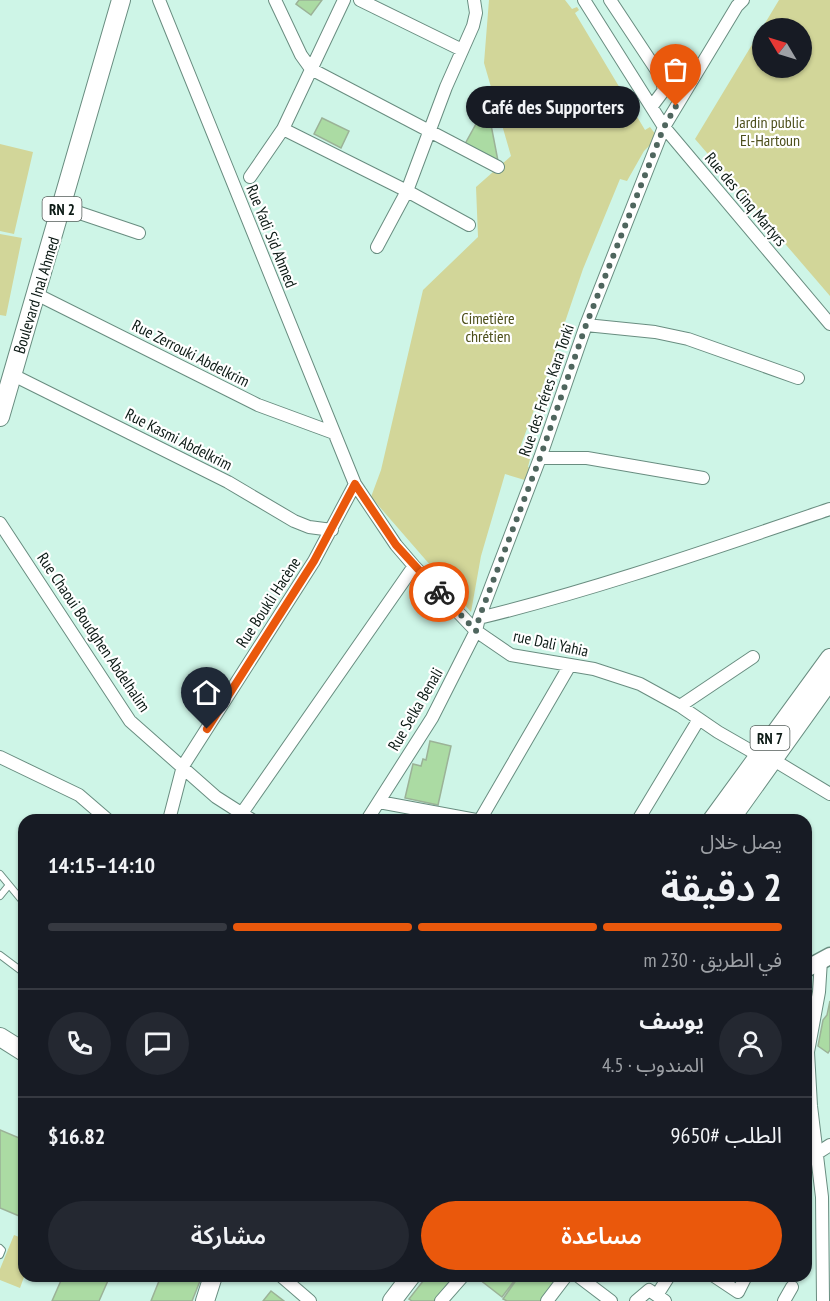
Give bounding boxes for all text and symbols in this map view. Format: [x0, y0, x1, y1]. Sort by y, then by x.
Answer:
north arrow [752, 18, 812, 78]
map controls [752, 18, 812, 78]
pin [650, 44, 701, 106]
icon: bag [659, 53, 692, 86]
callout: Café des Supporters [466, 85, 640, 127]
text: Café des Supporters [482, 94, 624, 120]
park label: Jardin public El-Hartoun [734, 112, 805, 150]
street label: Rue des Cinq Martyrs [701, 148, 791, 250]
street label: Rue Yadi Sid Ahmed [242, 181, 302, 291]
road number: RN 2 [42, 197, 82, 221]
street label: Boulevard Inal Ahmed [9, 234, 63, 356]
park label: Cimetière chrétien [461, 308, 515, 346]
street label: Rue Zerrouki Abdelkrim [129, 315, 253, 391]
street label: Rue des Fréres Kara Torki [514, 321, 578, 459]
street label: Rue Kasmi Abdelkrim [122, 404, 236, 474]
street label: Rue Chaoui Boudghen Abdelhalim [33, 549, 155, 715]
street label: Rue Boukli Hacène [231, 553, 305, 651]
courier [409, 562, 469, 622]
icon: bike [423, 576, 456, 609]
street label: rue Dali Yahia [512, 625, 590, 661]
street label: Rue Selka Benali [383, 664, 447, 754]
pin [181, 667, 232, 729]
icon: home [190, 676, 223, 709]
road number: RN 7 [750, 726, 790, 750]
text: يصل خلال [701, 829, 782, 855]
text: 14:10–14:15 [48, 851, 155, 879]
text: 2 دقيقة [661, 861, 782, 912]
text: في الطريق · 230 m [643, 947, 782, 973]
text: يوسف [639, 1007, 704, 1035]
button: phone [48, 1012, 111, 1075]
button: chat [126, 1012, 189, 1075]
button: person [719, 1012, 782, 1075]
text: المندوب · 4.5 [602, 1052, 704, 1078]
text: الطلب #9650 [671, 1121, 782, 1149]
text: $16.82 [48, 1122, 105, 1150]
button: مشاركة [48, 1201, 409, 1270]
button: مساعدة [421, 1201, 782, 1270]

